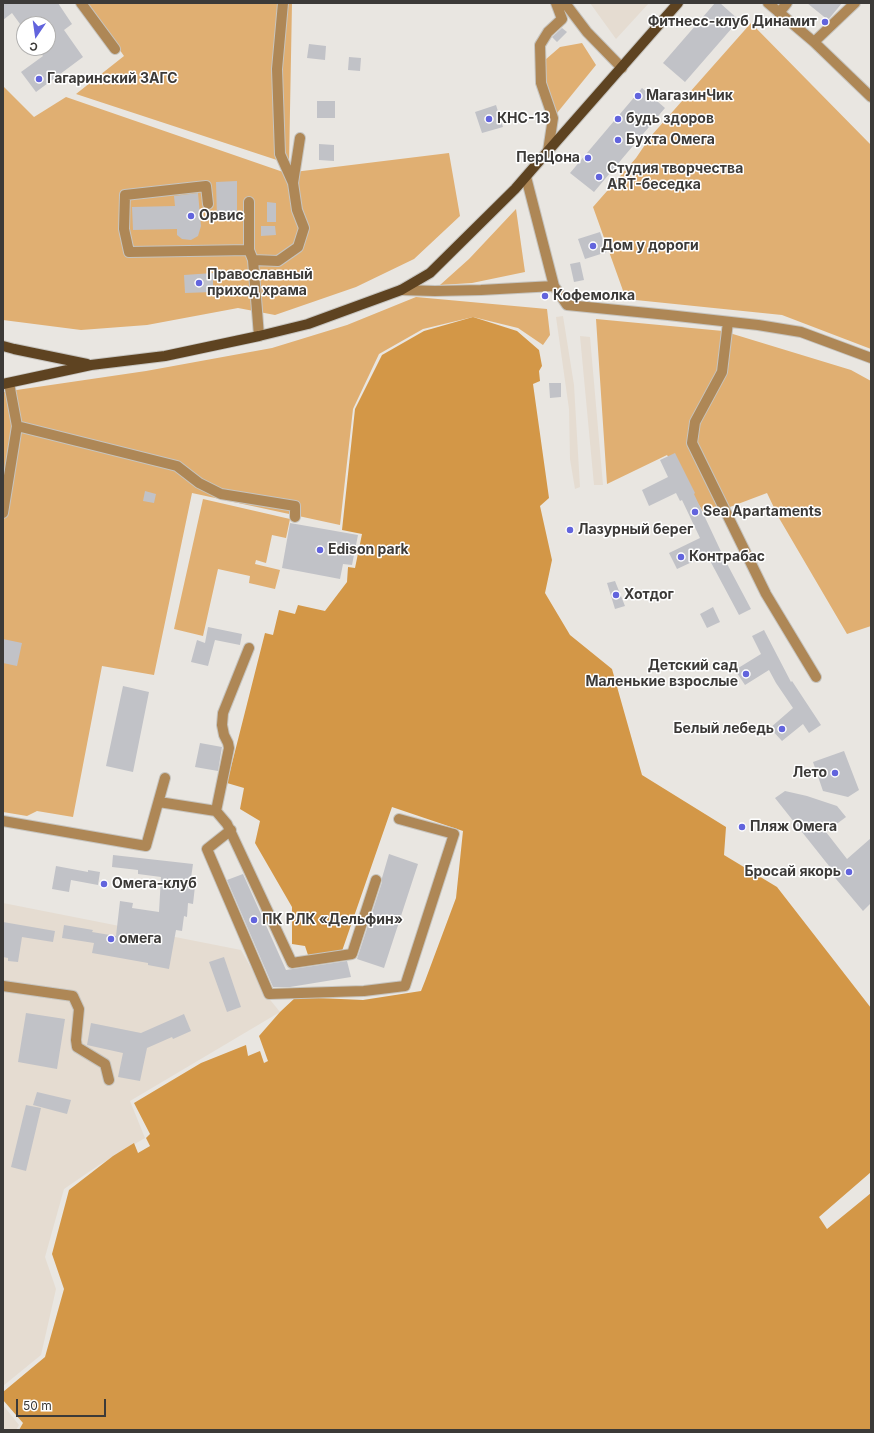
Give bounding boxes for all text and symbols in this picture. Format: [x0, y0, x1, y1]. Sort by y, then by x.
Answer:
place label: Фитнесс-клуб Динамит [648, 14, 817, 30]
north arrow [16, 16, 56, 56]
marker: Фитнесс-клуб Динамит [820, 17, 830, 27]
text: С [28, 39, 39, 54]
place label: Гагаринский ЗАГС [47, 71, 177, 87]
marker: Гагаринский ЗАГС [34, 74, 44, 84]
place label: МагазинЧик [646, 88, 733, 104]
marker: МагазинЧик [633, 91, 643, 101]
place label: КНС-13 [497, 111, 550, 127]
place label: будь здоров [626, 111, 714, 127]
marker: КНС-13 [484, 114, 494, 124]
marker: будь здоров [613, 114, 623, 124]
place label: Бухта Омега [626, 132, 715, 148]
marker: Бухта Омега [613, 135, 623, 145]
place label: ПерЦона [516, 150, 580, 166]
marker: ПерЦона [583, 153, 593, 163]
place label: Студия творчества ART-беседка [607, 161, 743, 194]
marker: Студия творчества ART-беседка [594, 172, 604, 182]
place label: Орвис [199, 208, 244, 224]
marker: Орвис [186, 211, 196, 221]
place label: Дом у дороги [601, 238, 699, 254]
marker: Дом у дороги [588, 241, 598, 251]
place label: Православный приход храма [207, 267, 313, 300]
marker: Православный приход храма [194, 278, 204, 288]
place label: Кофемолка [553, 288, 635, 304]
marker: Кофемолка [540, 291, 550, 301]
place label: Sea Apartaments [703, 504, 822, 520]
marker: Sea Apartaments [690, 507, 700, 517]
place label: Лазурный берег [578, 522, 693, 538]
marker: Лазурный берег [565, 525, 575, 535]
place label: Edison park [328, 542, 409, 558]
marker: Edison park [315, 545, 325, 555]
place label: Контрабас [689, 549, 765, 565]
marker: Контрабас [676, 552, 686, 562]
place label: Хотдог [624, 587, 674, 603]
marker: Хотдог [611, 590, 621, 600]
place label: Детский сад Маленькие взрослые [585, 658, 738, 690]
marker: Детский сад Маленькие взрослые [741, 669, 751, 679]
place label: Белый лебедь [674, 721, 774, 737]
marker: Белый лебедь [777, 724, 787, 734]
place label: Лето [793, 765, 827, 781]
marker: Лето [830, 768, 840, 778]
place label: Пляж Омега [750, 819, 837, 835]
marker: Пляж Омега [737, 822, 747, 832]
place label: Бросай якорь [744, 864, 841, 880]
marker: Бросай якорь [844, 867, 854, 877]
place label: Омега-клуб [112, 876, 197, 892]
marker: Омега-клуб [99, 879, 109, 889]
place label: ПК РЛК «Дельфин» [262, 912, 403, 928]
marker: ПК РЛК «Дельфин» [249, 915, 259, 925]
place label: омега [119, 931, 162, 947]
marker: омега [106, 934, 116, 944]
scale bar [18, 1391, 108, 1417]
text: 50 m [23, 1398, 52, 1413]

